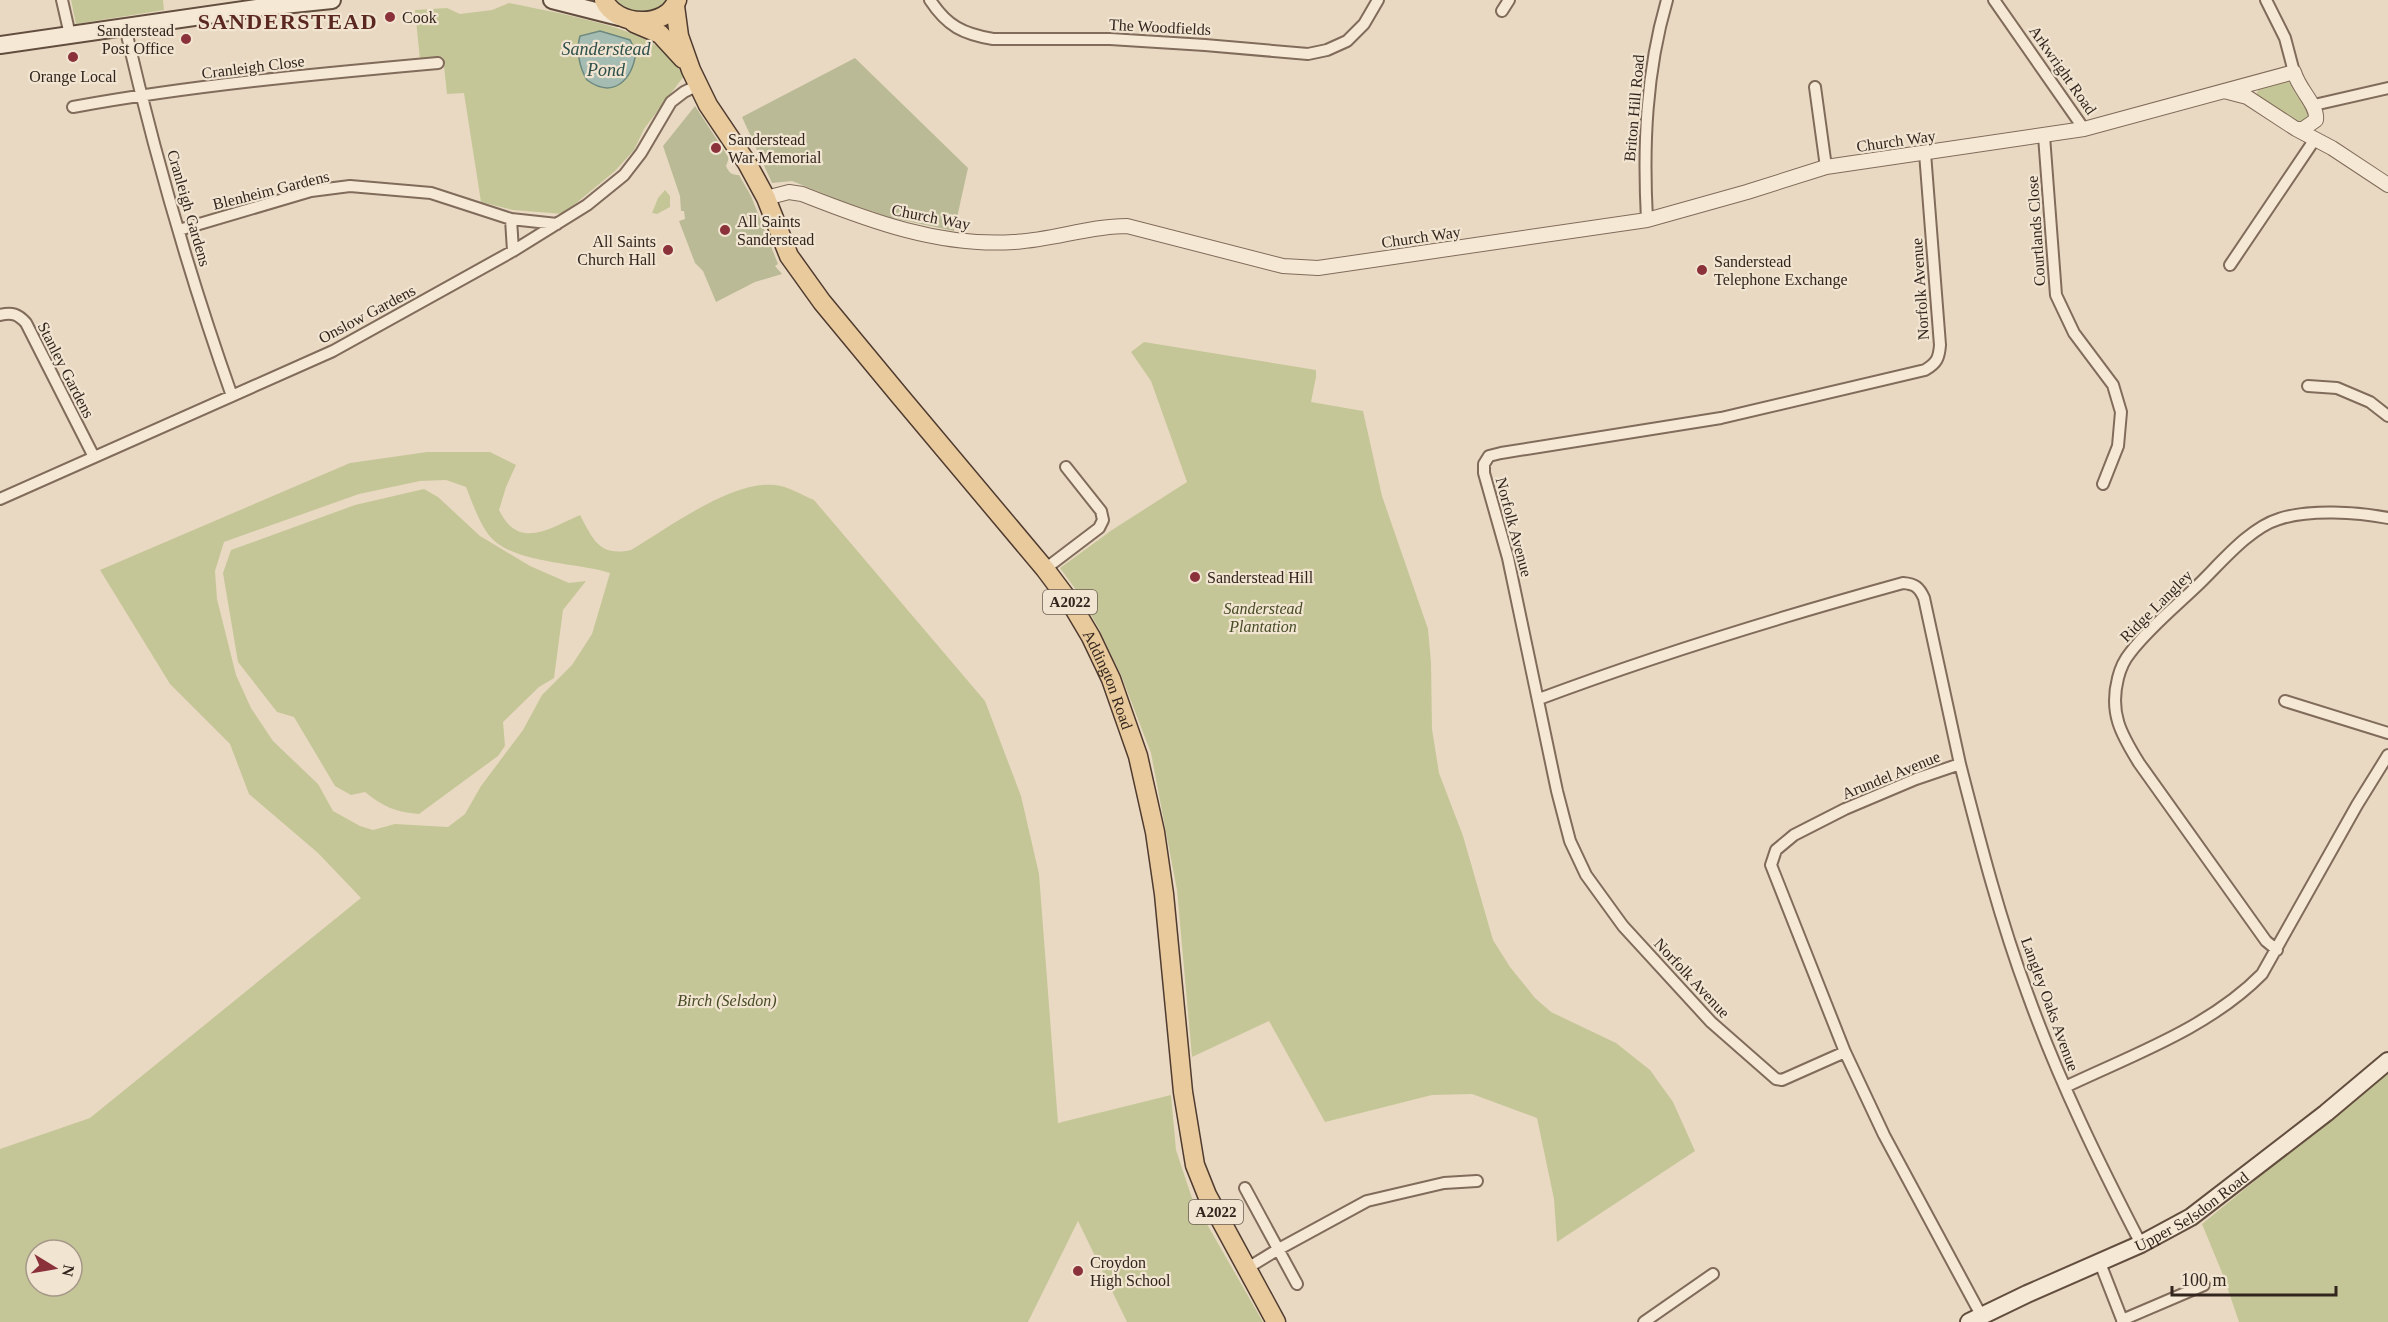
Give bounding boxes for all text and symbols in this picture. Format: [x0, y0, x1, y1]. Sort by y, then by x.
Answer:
district label: SANDERSTEAD [198, 9, 378, 34]
place label: Cook [402, 9, 437, 26]
marker: Cook [383, 10, 397, 24]
street label: The Woodfields [1109, 16, 1211, 38]
place label: Sanderstead Post Office [97, 22, 174, 57]
street label: Arkwright Road [2025, 22, 2100, 118]
marker: Sanderstead Post Office [179, 32, 193, 46]
water label: Sanderstead Pond [562, 39, 651, 80]
marker: Orange Local [66, 50, 80, 64]
street label: Cranleigh Close [201, 52, 306, 83]
street label: Briton Hill Road [1621, 54, 1647, 162]
place label: Orange Local [29, 68, 117, 86]
street label: Church Way [1855, 127, 1937, 156]
place label: Sanderstead War Memorial [728, 131, 822, 166]
marker: Sanderstead War Memorial [709, 141, 723, 155]
street label: Cranleigh Gardens [163, 148, 214, 268]
street label: Blenheim Gardens [211, 167, 331, 213]
street label: Courtlands Close [2024, 175, 2048, 287]
street label: Church Way [890, 201, 972, 234]
place label: All Saints Sanderstead [737, 213, 814, 248]
marker: All Saints Sanderstead [718, 223, 732, 237]
street label: Church Way [1380, 223, 1462, 252]
place label: All Saints Church Hall [577, 233, 657, 268]
street label: Norfolk Avenue [1908, 237, 1932, 341]
marker: All Saints Church Hall [661, 243, 675, 257]
place label: Sanderstead Telephone Exchange [1714, 253, 1847, 289]
marker: Sanderstead Telephone Exchange [1695, 263, 1709, 277]
street label: Onslow Gardens [316, 281, 418, 347]
street label: Stanley Gardens [34, 319, 97, 421]
street label: Norfolk Avenue [1493, 475, 1535, 579]
street label: Ridge Langley [2117, 567, 2196, 646]
place label: Sanderstead Hill [1207, 569, 1314, 586]
marker: Sanderstead Hill [1188, 570, 1202, 584]
road number: A2022 [1043, 590, 1097, 614]
park label: Sanderstead Plantation [1223, 600, 1304, 635]
street label: Addington Road [1080, 626, 1136, 731]
street label: Arundel Avenue [1840, 748, 1942, 802]
street label: Norfolk Avenue [1651, 935, 1733, 1021]
street label: Langley Oaks Avenue [2017, 935, 2082, 1073]
park label: Birch (Selsdon) [677, 992, 777, 1010]
street label: Upper Selsdon Road [2132, 1168, 2251, 1254]
road number: A2022 [1189, 1200, 1243, 1224]
north arrow [24, 1238, 84, 1298]
place label: Croydon High School [1090, 1254, 1171, 1290]
scale bar [2172, 1259, 2336, 1297]
text: N [59, 1263, 78, 1278]
marker: Croydon High School [1071, 1264, 1085, 1278]
text: 100 m [2181, 1270, 2227, 1290]

